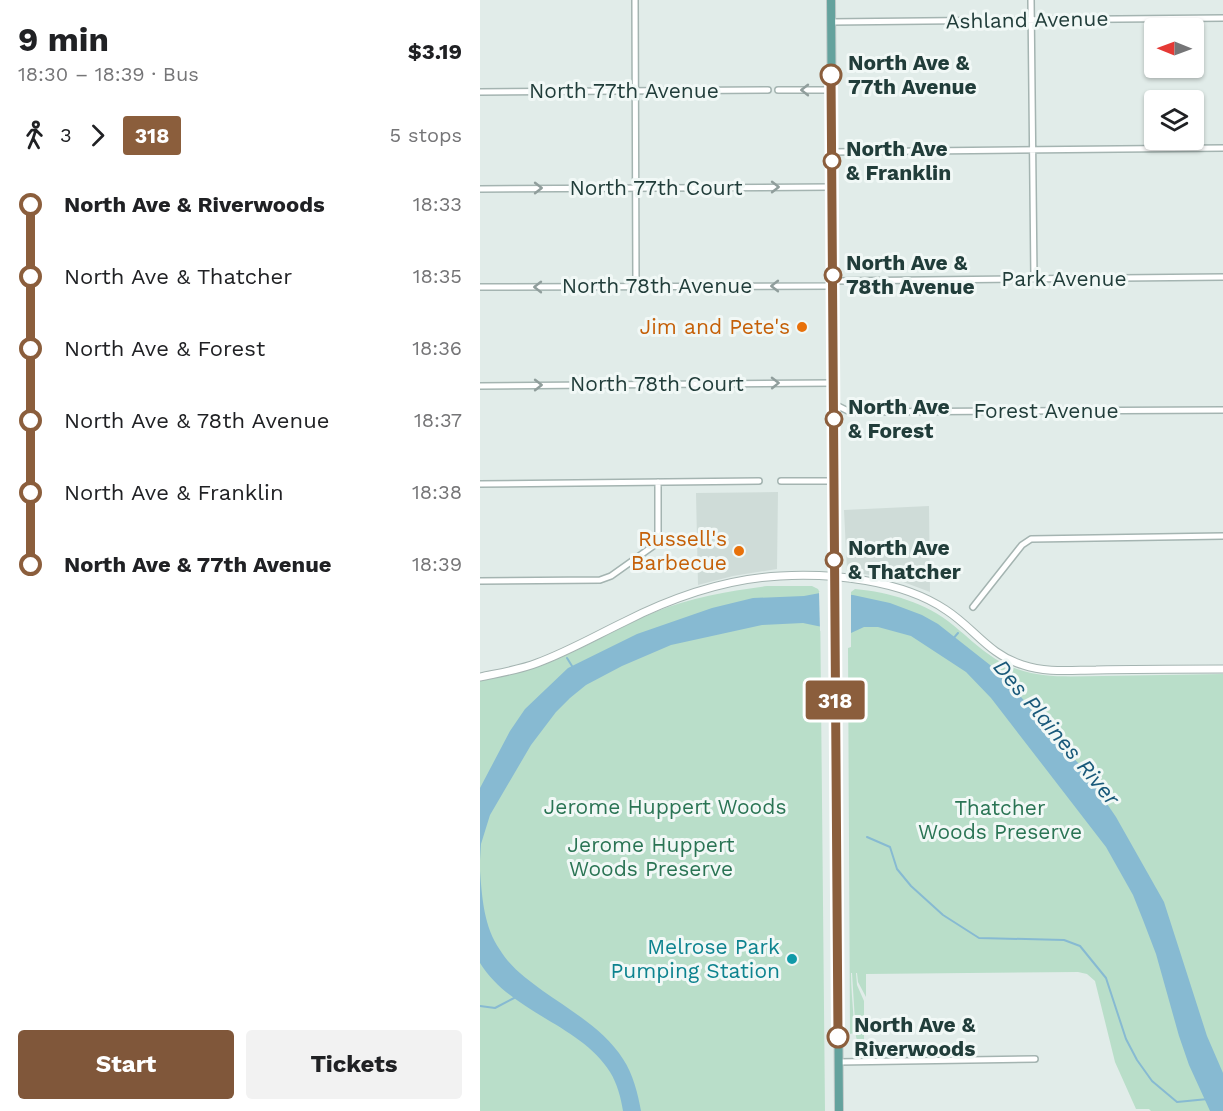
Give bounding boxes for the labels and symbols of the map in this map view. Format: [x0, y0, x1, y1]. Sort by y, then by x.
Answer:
street label: Ashland Avenue [945, 6, 1109, 33]
north arrow [1144, 18, 1204, 78]
place label: North Ave & 77th Avenue [848, 50, 977, 99]
marker: North Ave & 77th Avenue [820, 64, 842, 86]
street label: North 77th Avenue [529, 78, 719, 103]
one-way arrow [800, 84, 809, 96]
place label: North Ave & Franklin [846, 136, 951, 185]
marker: North Ave & Franklin [823, 152, 841, 170]
street label: North 77th Court [569, 175, 743, 200]
one-way arrow [771, 181, 780, 193]
one-way arrow [534, 182, 543, 195]
place label: North Ave & 78th Avenue [846, 250, 975, 299]
marker: North Ave & 78th Avenue [824, 266, 842, 284]
street label: Park Avenue [1001, 266, 1127, 291]
street label: North 78th Avenue [562, 273, 752, 298]
one-way arrow [770, 280, 779, 292]
one-way arrow [533, 281, 542, 293]
place label: Jim and Pete's [640, 314, 790, 339]
marker: Jim and Pete's [795, 320, 809, 334]
street label: North 78th Court [570, 371, 744, 396]
one-way arrow [771, 377, 780, 389]
one-way arrow [534, 379, 543, 391]
place label: North Ave & Forest [848, 394, 950, 443]
street label: Forest Avenue [973, 398, 1119, 423]
marker: North Ave & Forest [825, 410, 843, 428]
place label: Russell's Barbecue [631, 526, 727, 575]
place label: North Ave & Thatcher [848, 535, 961, 584]
marker: Russell's Barbecue [732, 544, 746, 558]
marker: North Ave & Thatcher [825, 551, 843, 569]
water label: Des Plaines River [988, 655, 1126, 811]
line badge: 318 [800, 680, 869, 720]
park label: Jerome Huppert Woods [544, 794, 786, 819]
park label: Thatcher Woods Preserve [918, 795, 1082, 844]
park label: Jerome Huppert Woods Preserve [567, 832, 735, 881]
place label: Melrose Park Pumping Station [610, 934, 780, 983]
marker: Melrose Park Pumping Station [785, 952, 799, 966]
place label: North Ave & Riverwoods [854, 1012, 976, 1061]
marker: North Ave & Riverwoods [827, 1026, 849, 1048]

